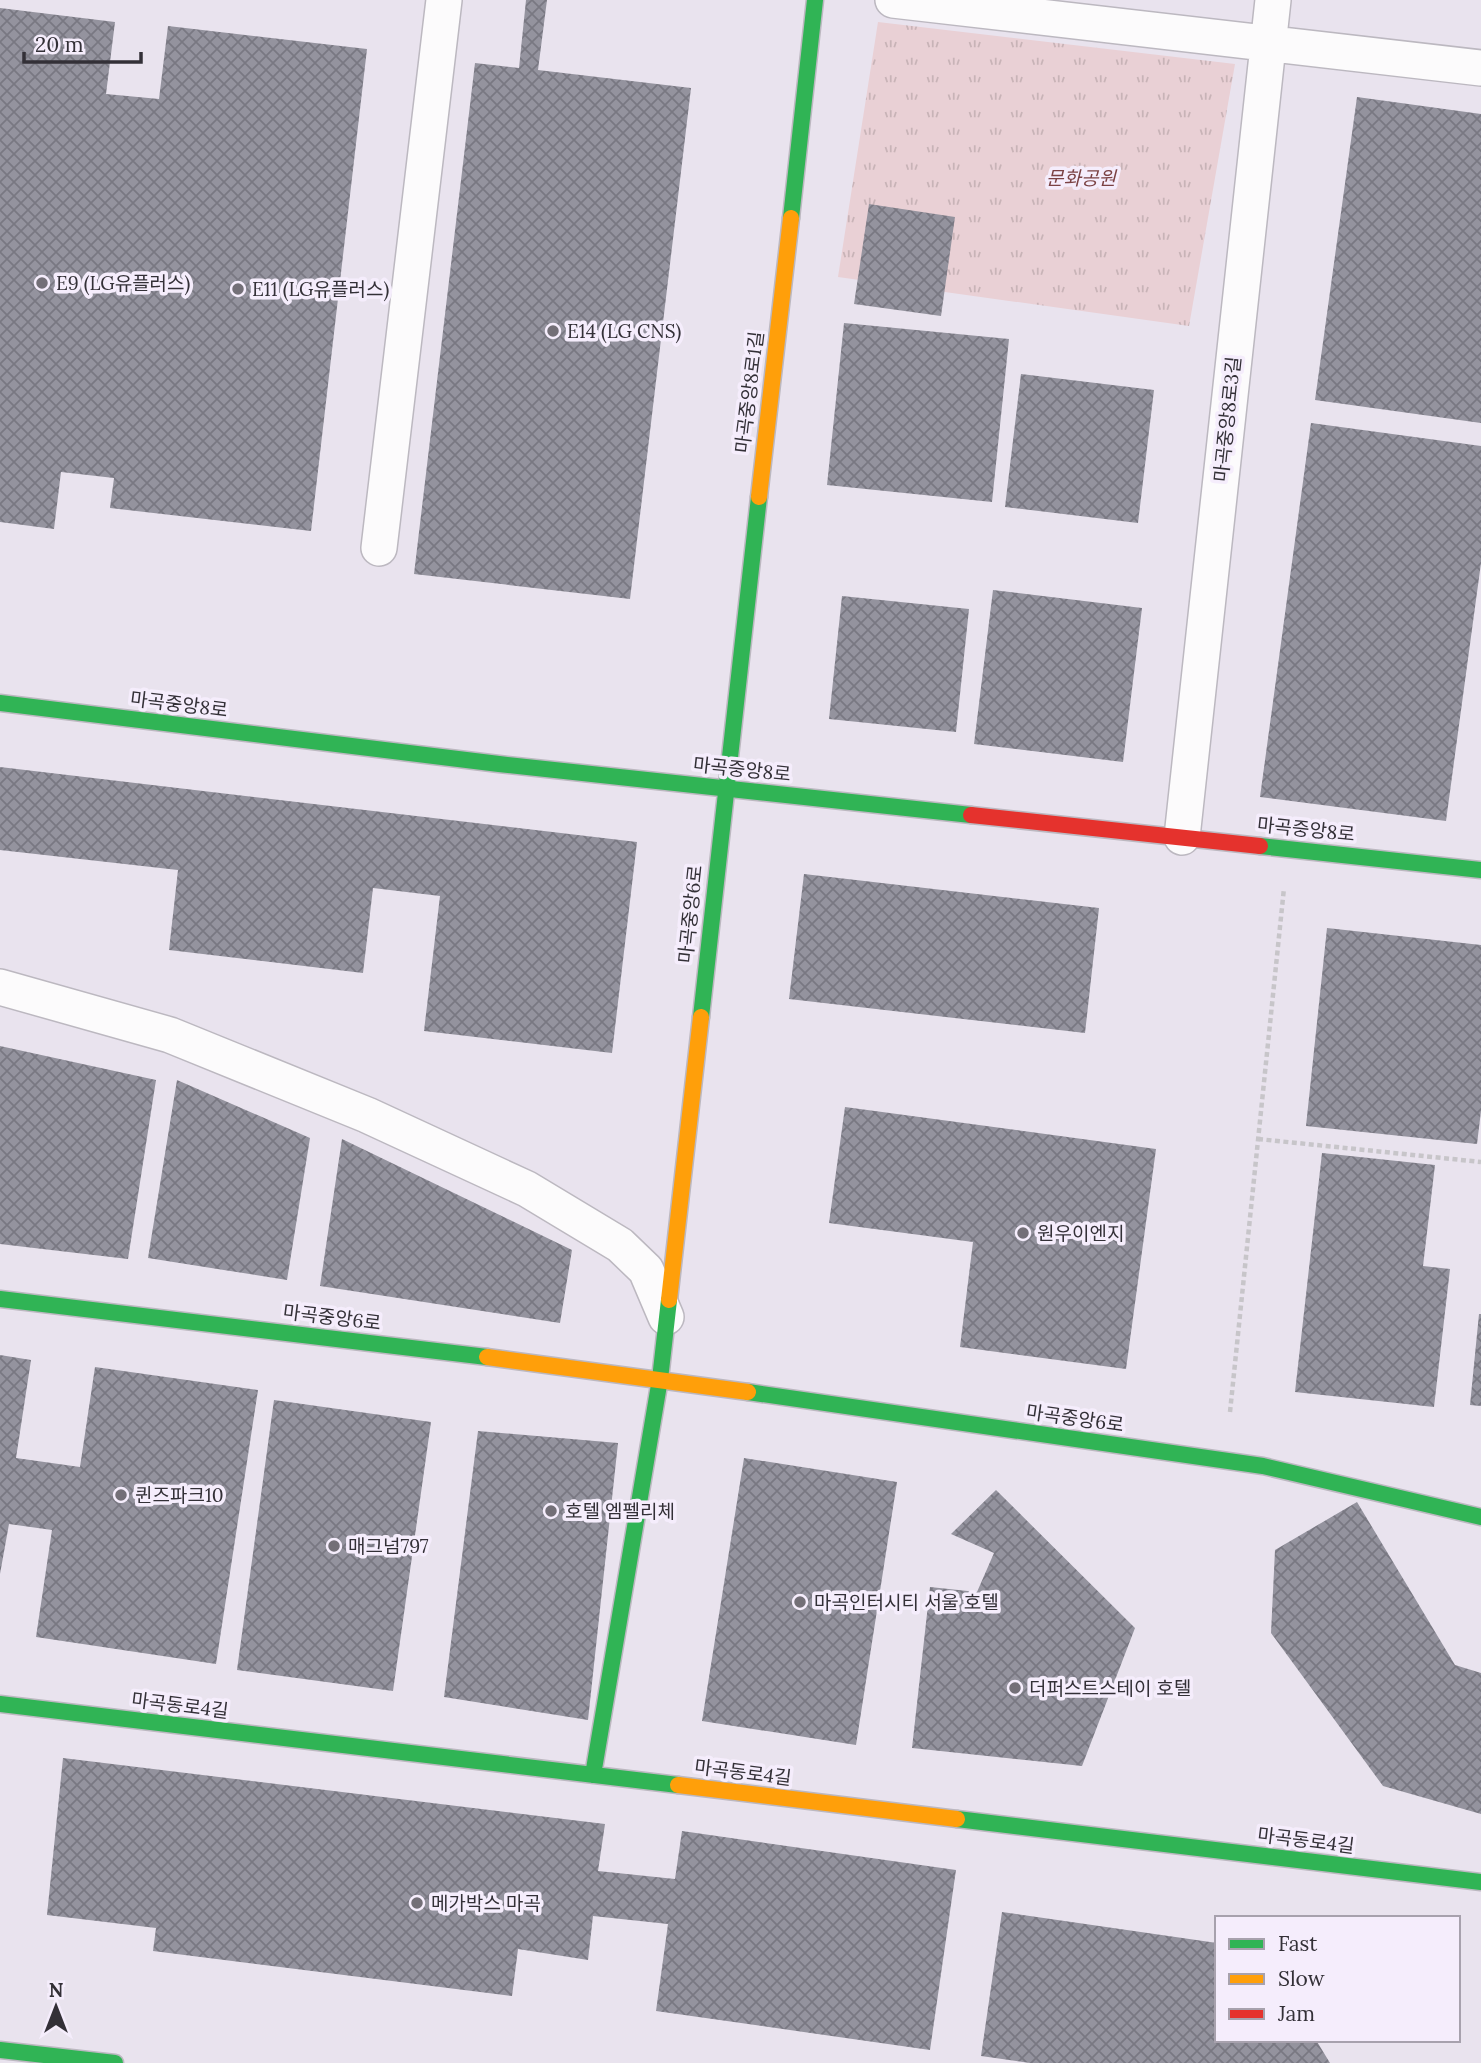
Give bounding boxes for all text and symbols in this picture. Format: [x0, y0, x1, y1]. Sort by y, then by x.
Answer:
scale bar [24, 21, 142, 65]
text: 20 m [35, 31, 84, 58]
park label: 문화공원 [1046, 166, 1117, 190]
place label: E9 (LG유플러스) [56, 271, 191, 296]
marker: E9 (LG유플러스) [34, 275, 50, 291]
place label: E11 (LG유플러스) [252, 277, 389, 302]
marker: E11 (LG유플러스) [230, 281, 246, 297]
place label: E14 (LG CNS) [567, 319, 681, 344]
marker: E14 (LG CNS) [545, 323, 561, 339]
street label: 마곡중앙8로1길 [730, 330, 768, 454]
street label: 마곡중앙8로3길 [1208, 355, 1246, 483]
street label: 마곡중앙8로 [129, 686, 229, 722]
street label: 마곡중앙8로 [692, 752, 792, 786]
street label: 마곡중앙8로 [1256, 812, 1356, 846]
street label: 마곡중앙6로 [673, 864, 707, 964]
place label: 원우이엔지 [1037, 1221, 1124, 1245]
marker: 원우이엔지 [1015, 1225, 1031, 1241]
street label: 마곡중앙6로 [282, 1299, 382, 1335]
street label: 마곡중앙6로 [1025, 1399, 1125, 1437]
place label: 퀸즈파크10 [135, 1483, 224, 1507]
marker: 퀸즈파크10 [113, 1487, 129, 1503]
place label: 호텔 엠펠리체 [565, 1499, 675, 1523]
marker: 호텔 엠펠리체 [543, 1503, 559, 1519]
place label: 매그넘797 [348, 1534, 429, 1558]
marker: 매그넘797 [326, 1538, 342, 1554]
place label: 마곡인터시티 서울 호텔 [814, 1590, 999, 1614]
marker: 마곡인터시티 서울 호텔 [792, 1594, 808, 1610]
place label: 더퍼스트스테이 호텔 [1029, 1676, 1191, 1700]
marker: 더퍼스트스테이 호텔 [1007, 1680, 1023, 1696]
street label: 마곡동로4길 [130, 1687, 230, 1723]
street label: 마곡동로4길 [693, 1754, 793, 1790]
street label: 마곡동로4길 [1256, 1822, 1356, 1858]
place label: 메가박스 마곡 [431, 1891, 541, 1915]
marker: 메가박스 마곡 [409, 1895, 425, 1911]
legend [1215, 1916, 1460, 2042]
text: Fast [1278, 1930, 1318, 1957]
text: Slow [1278, 1965, 1325, 1992]
north arrow [21, 1972, 91, 2042]
text: N [49, 1978, 64, 2002]
text: Jam [1277, 2000, 1315, 2027]

